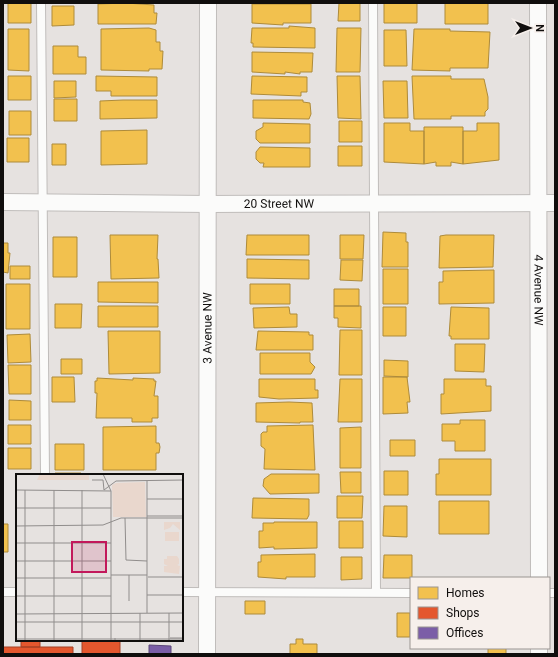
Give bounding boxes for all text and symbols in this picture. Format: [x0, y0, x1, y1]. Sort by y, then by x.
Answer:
north arrow [510, 8, 550, 48]
text: N [533, 24, 546, 32]
street label: 20 Street NW [244, 197, 315, 211]
street label: 4 Avenue NW [531, 254, 546, 326]
street label: 3 Avenue NW [200, 292, 215, 364]
inset map [16, 474, 183, 641]
legend [410, 577, 550, 649]
text: Homes [446, 586, 484, 600]
text: Shops [446, 606, 480, 620]
text: Offices [446, 626, 483, 640]

